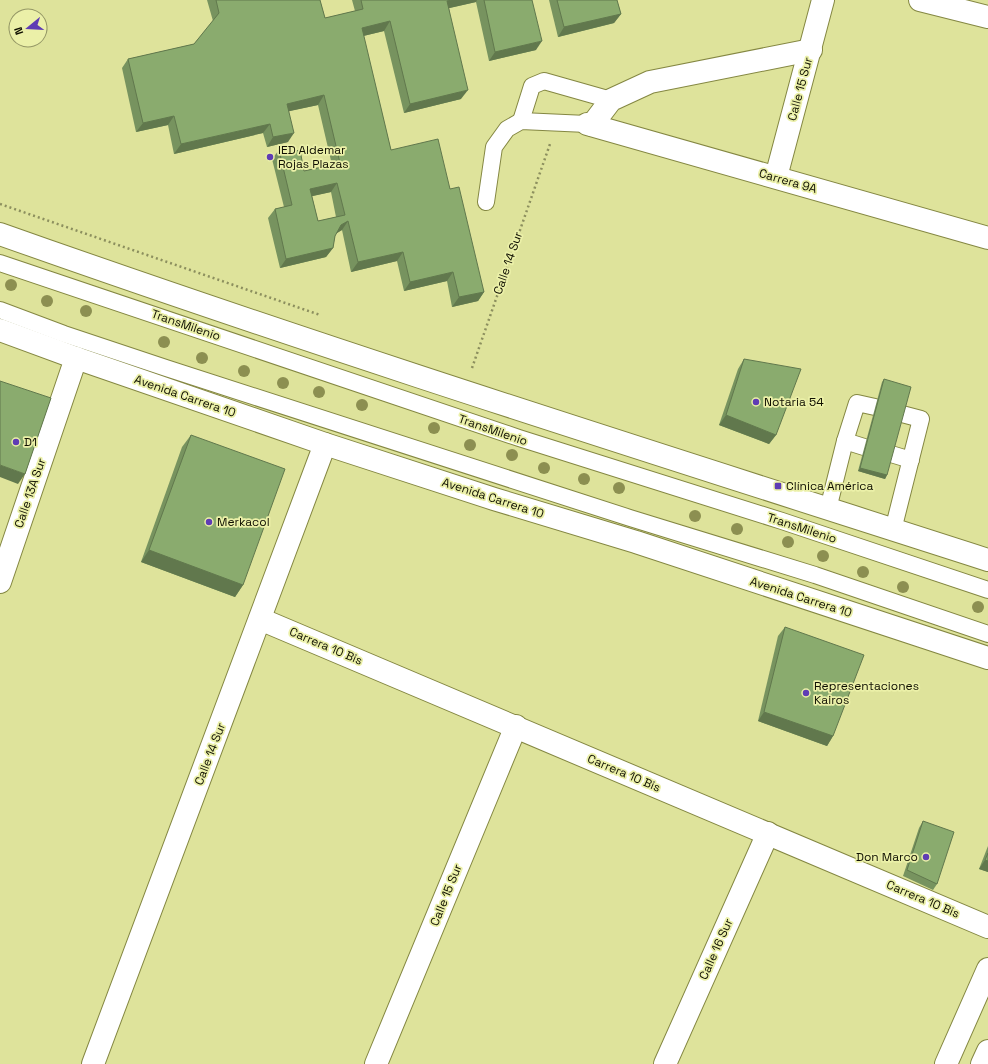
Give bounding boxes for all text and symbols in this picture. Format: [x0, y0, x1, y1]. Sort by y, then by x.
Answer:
north arrow [8, 8, 48, 48]
text: N [11, 25, 26, 37]
street label: Calle 15 Sur [784, 55, 816, 123]
place label: IED Aldemar Rojas Plazas [278, 142, 349, 172]
marker: IED Aldemar Rojas Plazas [265, 152, 275, 162]
street label: Carrera 9A [757, 165, 819, 197]
street label: Calle 14 Sur [490, 229, 526, 297]
street label: TransMilenio [149, 306, 223, 344]
street label: Avenida Carrera 10 [132, 371, 238, 421]
place label: Notaria 54 [764, 394, 824, 410]
marker: Notaria 54 [751, 397, 761, 407]
street label: TransMilenio [456, 411, 530, 449]
place label: D1 [24, 434, 37, 450]
marker: D1 [11, 437, 21, 447]
street label: Calle 13A Sur [11, 456, 50, 530]
street label: Avenida Carrera 10 [440, 474, 546, 522]
place label: Clínica América [786, 478, 874, 494]
marker: Clínica América [773, 481, 783, 491]
street label: TransMilenio [765, 509, 839, 547]
place label: Merkacol [217, 514, 270, 530]
marker: Merkacol [204, 517, 214, 527]
street label: Avenida Carrera 10 [748, 573, 854, 621]
street label: Carrera 10 Bis [287, 623, 365, 669]
place label: Representaciones Kairos [814, 678, 919, 708]
marker: Representaciones Kairos [801, 688, 811, 698]
street label: Calle 14 Sur [191, 720, 229, 787]
street label: Carrera 10 Bis [585, 750, 663, 796]
place label: Don Marco [856, 849, 918, 865]
marker: Don Marco [921, 852, 931, 862]
street label: Calle 15 Sur [426, 861, 466, 928]
street label: Carrera 10 Bis [884, 876, 962, 922]
street label: Calle 16 Sur [695, 915, 737, 982]

